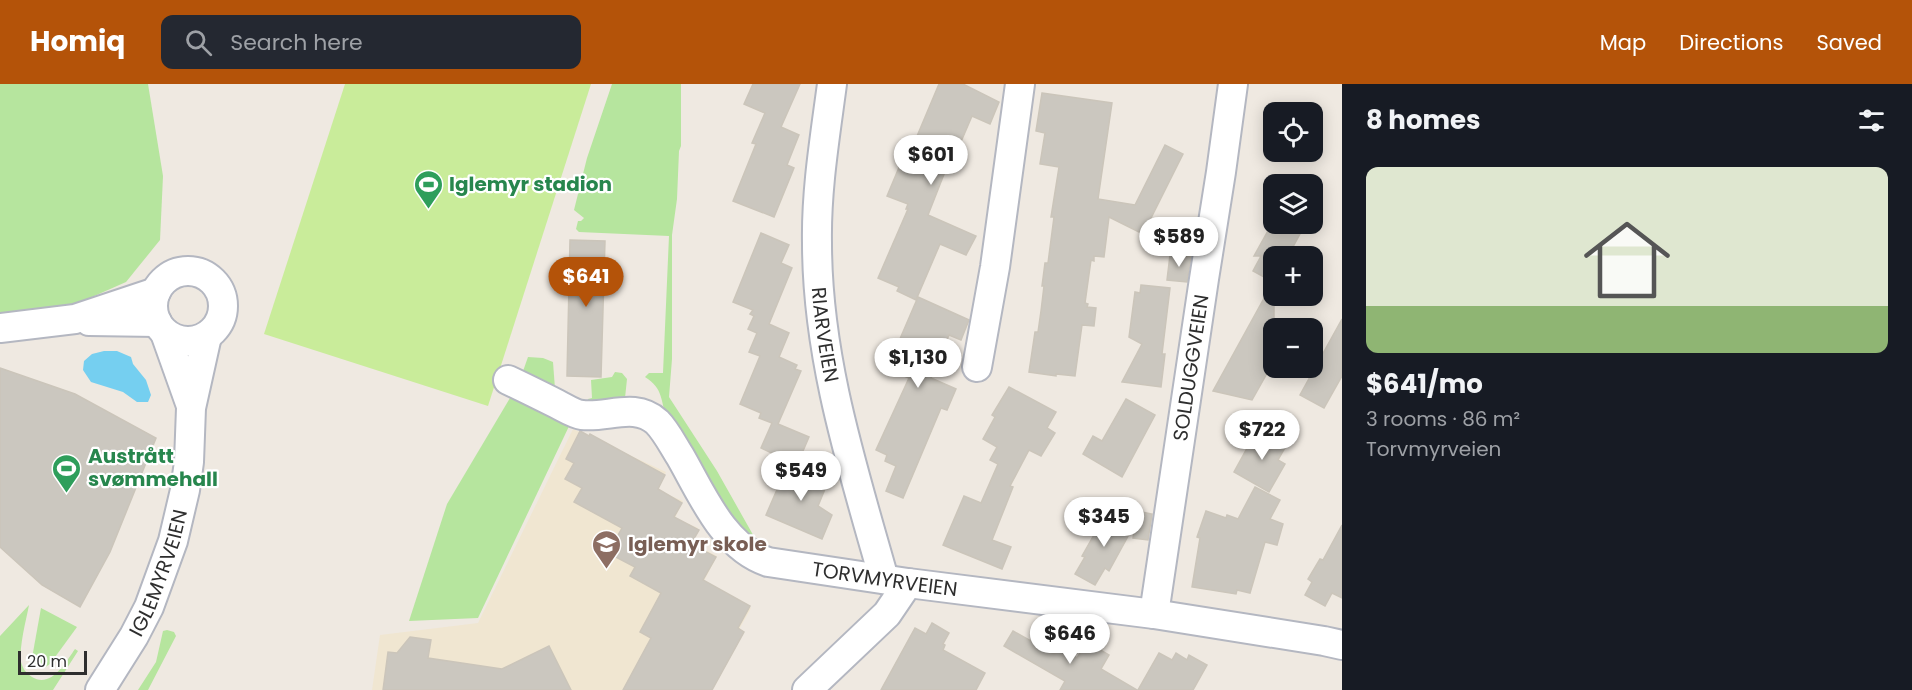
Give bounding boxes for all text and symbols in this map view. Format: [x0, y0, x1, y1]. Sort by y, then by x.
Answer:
search box [161, 15, 581, 69]
text: Homiq [30, 22, 125, 61]
icon: search [182, 26, 215, 59]
text: Search here [230, 27, 363, 58]
text: Map [1600, 28, 1646, 57]
text: Directions [1679, 28, 1783, 57]
text: Saved [1816, 28, 1882, 57]
map controls [1263, 102, 1323, 378]
button: locate [1263, 102, 1323, 162]
text: 8 homes [1366, 102, 1481, 138]
icon: filters [1855, 104, 1888, 137]
pin: $601 [895, 135, 967, 186]
text: $601 [908, 140, 954, 168]
sports icon: Iglemyr stadion [412, 168, 444, 210]
place label: Iglemyr stadion [449, 170, 612, 198]
button: layers [1263, 174, 1323, 234]
icon: home [1573, 206, 1681, 314]
pin: $589 [1143, 217, 1215, 268]
text: $589 [1153, 222, 1205, 250]
button: + [1263, 246, 1323, 306]
pin: $641 [550, 257, 622, 308]
text: $641 [563, 262, 609, 290]
street label: RIARVEIEN [805, 286, 846, 385]
street label: SOLDUGGVEIEN [1166, 293, 1216, 443]
button: − [1263, 318, 1323, 378]
pin: $1,130 [869, 338, 967, 389]
text: $1,130 [888, 343, 948, 371]
text: $641/mo [1366, 366, 1483, 402]
text: 3 rooms · 86 m² [1366, 405, 1520, 433]
pin: $722 [1226, 410, 1298, 461]
text: $722 [1239, 415, 1285, 443]
text: Torvmyrveien [1366, 435, 1501, 463]
place label: Austrått svømmehall [88, 442, 218, 493]
pin: $549 [765, 451, 837, 502]
sports icon: Austrått svømmehall [51, 452, 83, 494]
text: $549 [775, 456, 827, 484]
pin: $345 [1068, 497, 1140, 548]
text: $345 [1078, 502, 1130, 530]
street label: IGLEMYRVEIEN [122, 507, 194, 641]
school or university icon: Iglemyr skole [591, 528, 623, 570]
place label: Iglemyr skole [628, 530, 767, 558]
street label: TORVMYRVEIEN [810, 555, 959, 603]
pin: $646 [1034, 614, 1106, 665]
text: $646 [1044, 619, 1096, 647]
scale bar [18, 648, 87, 676]
text: 20 m [27, 650, 67, 673]

